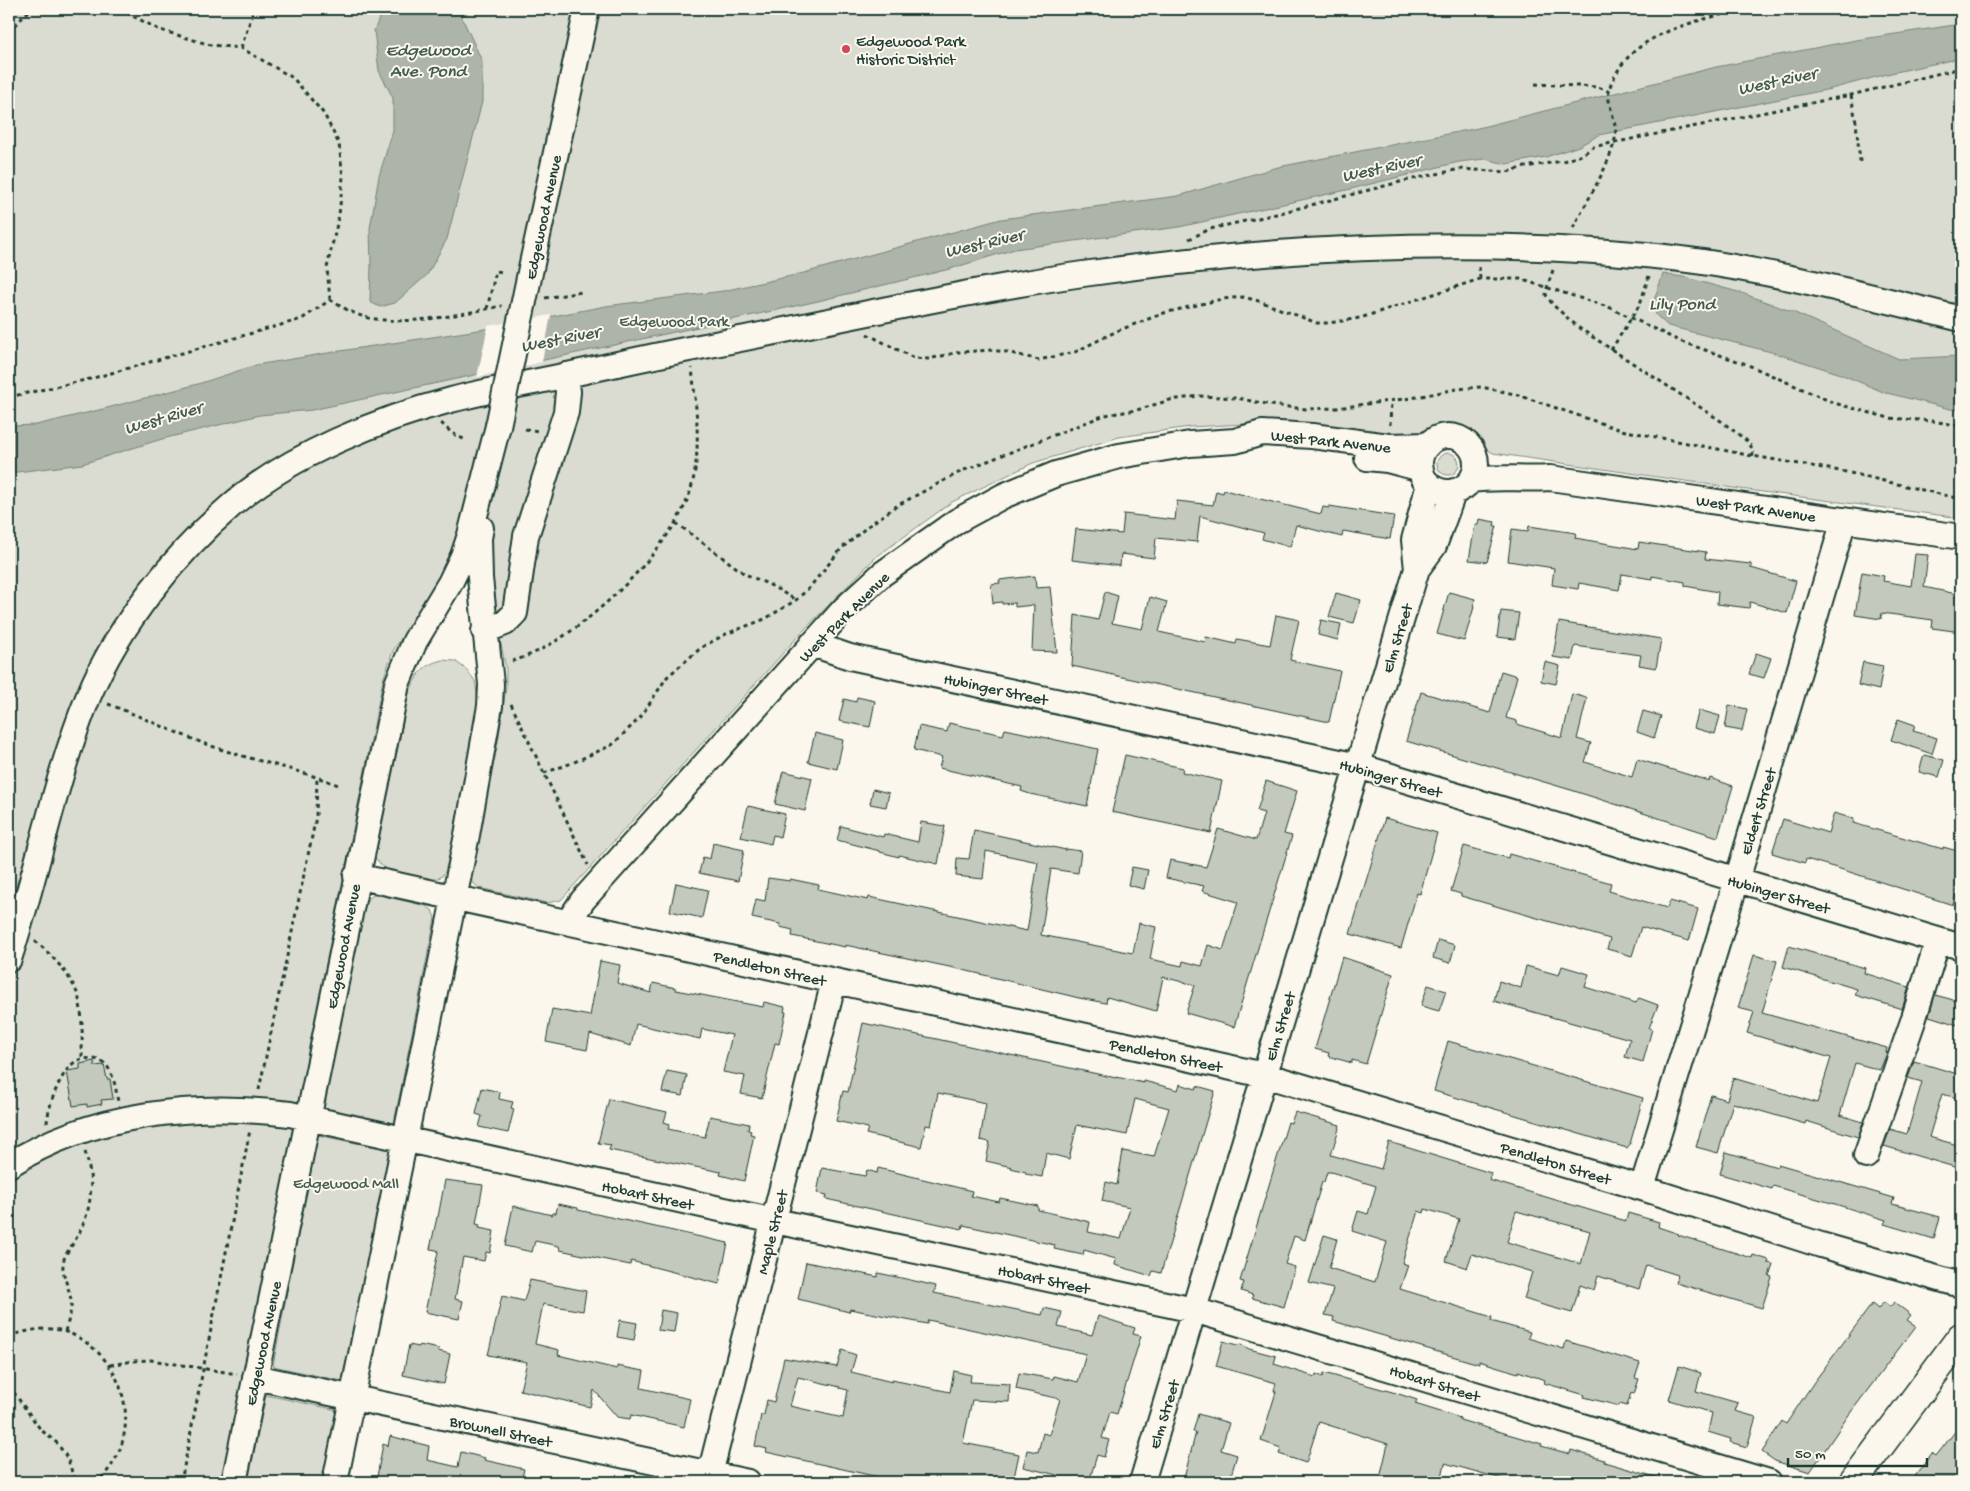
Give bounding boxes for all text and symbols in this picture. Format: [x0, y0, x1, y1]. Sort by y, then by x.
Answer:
place label: Edgewood Park Historic District [856, 34, 967, 71]
water label: Edgewood Ave. Pond [386, 41, 473, 83]
marker: Edgewood Park Historic District [840, 43, 852, 55]
water label: West River [1736, 63, 1822, 101]
water label: West River [1340, 150, 1426, 188]
street label: Edgewood Avenue [523, 153, 568, 282]
water label: West River [943, 224, 1029, 264]
water label: Lily Pond [1649, 295, 1717, 316]
park label: Edgewood Park [619, 314, 731, 333]
water label: West River [519, 322, 605, 358]
water label: West River [122, 397, 208, 440]
street label: West Park Avenue [1270, 428, 1392, 459]
street label: West Park Avenue [1695, 493, 1817, 528]
street label: West Park Avenue [796, 569, 895, 668]
street label: Elm Street [1380, 601, 1419, 676]
street label: Hubinger Street [942, 671, 1050, 712]
street label: Hubinger Street [1337, 757, 1445, 804]
street label: Eldert Street [1738, 765, 1783, 858]
street label: Hubinger Street [1725, 873, 1833, 920]
street label: Edgewood Avenue [324, 882, 367, 1011]
street label: Pendleton Street [710, 948, 829, 993]
street label: Elm Street [1263, 989, 1302, 1064]
street label: Pendleton Street [1106, 1036, 1225, 1079]
street label: Pendleton Street [1496, 1139, 1614, 1192]
park label: Edgewood Mall [293, 1176, 399, 1195]
street label: Hobart Street [600, 1178, 696, 1217]
street label: Maple Street [755, 1187, 794, 1277]
street label: Hobart Street [996, 1262, 1092, 1301]
street label: Edgewood Avenue [243, 1279, 288, 1408]
street label: Hobart Street [1387, 1363, 1483, 1409]
street label: Elm Street [1147, 1377, 1186, 1452]
street label: Brownell Street [447, 1413, 555, 1454]
scale bar [1788, 1436, 1926, 1468]
text: 50 m [1795, 1446, 1826, 1464]

